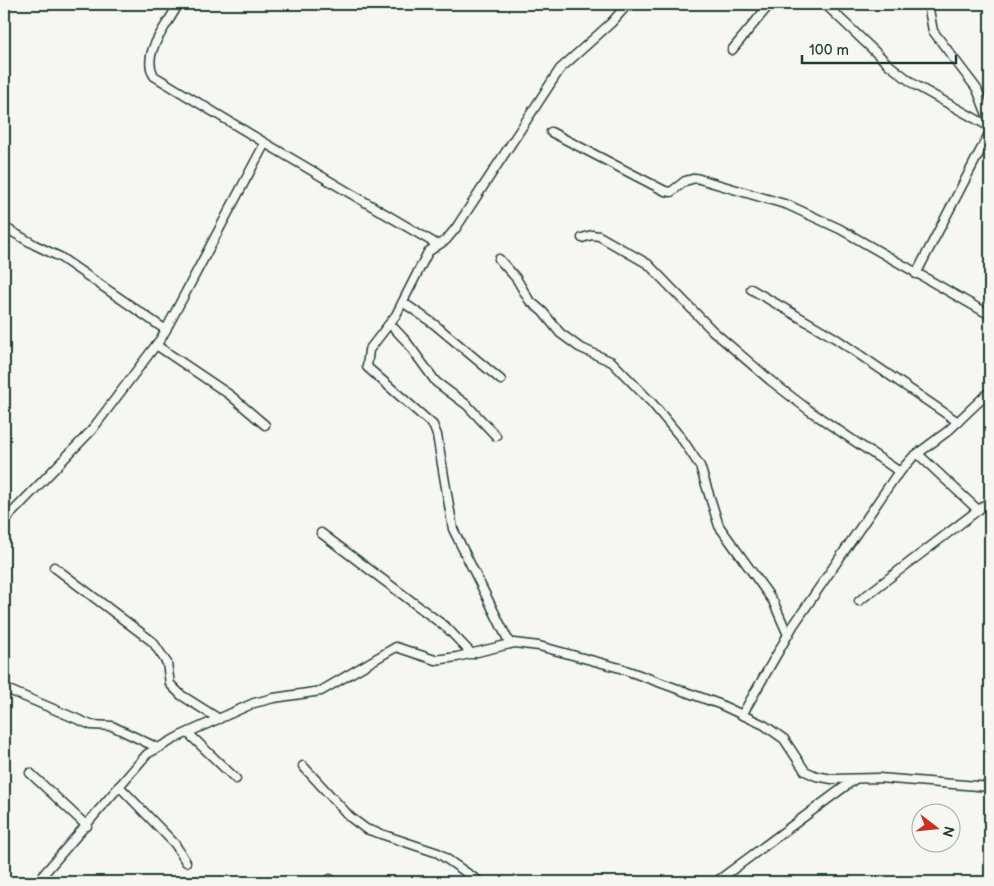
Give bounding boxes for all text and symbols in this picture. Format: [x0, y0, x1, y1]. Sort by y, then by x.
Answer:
scale bar [802, 32, 955, 64]
text: 100 m [809, 41, 849, 60]
north arrow [912, 804, 962, 854]
text: N [938, 824, 958, 839]

